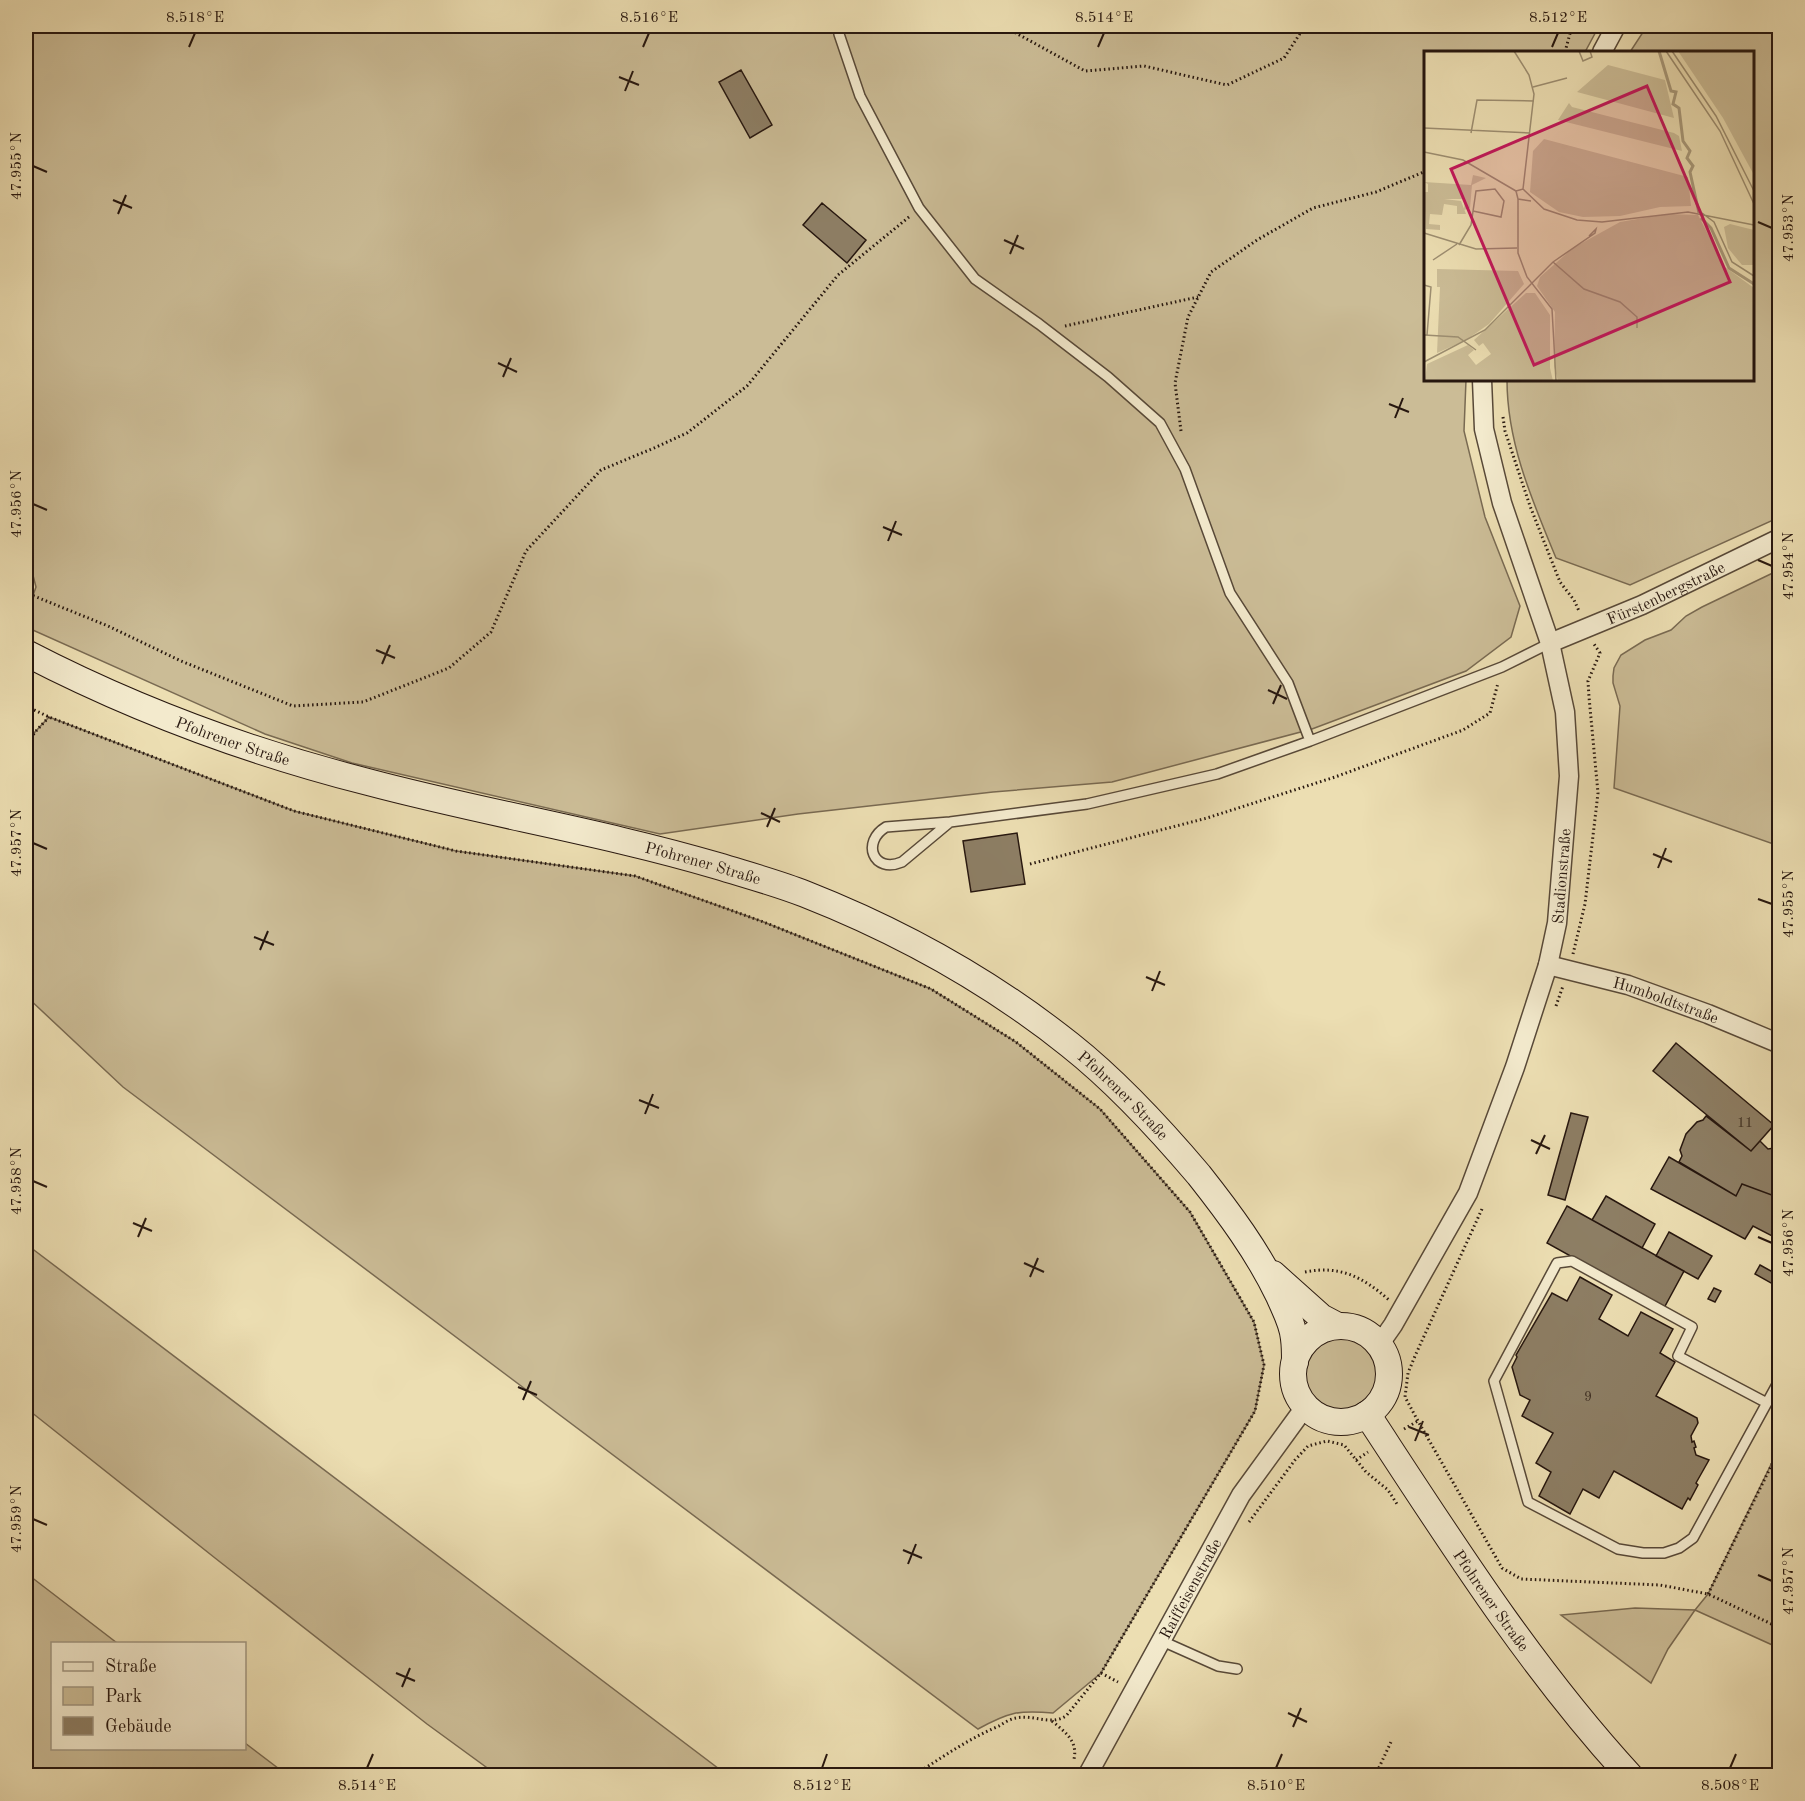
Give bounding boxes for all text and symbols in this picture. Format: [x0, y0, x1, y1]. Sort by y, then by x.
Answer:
text: 8.518°E [166, 11, 224, 26]
text: 8.516°E [620, 11, 678, 26]
text: 8.514°E [1075, 11, 1133, 26]
text: 8.512°E [1529, 11, 1587, 26]
inset map [1424, 51, 1754, 381]
text: 47.955°N [10, 132, 25, 200]
text: 47.953°N [1782, 194, 1797, 262]
text: 47.956°N [10, 470, 25, 538]
text: 47.954°N [1782, 532, 1797, 600]
street label: Fürstenbergstraße [1605, 560, 1728, 629]
street label: Pfohrener Straße [173, 715, 291, 770]
text: 47.957°N [10, 809, 25, 877]
street label: Stadionstraße [1551, 828, 1575, 924]
street label: Pfohrener Straße [643, 841, 762, 888]
text: 47.955°N [1782, 870, 1797, 938]
street label: Humboldtstraße [1611, 976, 1720, 1027]
street label: Pfohrener Straße [1074, 1049, 1170, 1144]
house number: 11 [1737, 1116, 1753, 1130]
text: 47.958°N [10, 1147, 25, 1215]
text: 47.956°N [1782, 1209, 1797, 1277]
house number: 9 [1584, 1390, 1592, 1404]
text: 47.959°N [10, 1485, 25, 1553]
street label: Raiffeisenstraße [1158, 1536, 1225, 1642]
text: 47.957°N [1782, 1547, 1797, 1615]
street label: Pfohrener Straße [1449, 1548, 1531, 1655]
legend [51, 1642, 246, 1750]
text: Straße [105, 1658, 156, 1676]
text: Park [105, 1688, 142, 1706]
text: Gebäude [105, 1718, 172, 1736]
text: 8.514°E [338, 1779, 396, 1794]
text: 8.512°E [793, 1779, 851, 1794]
text: 8.510°E [1247, 1779, 1305, 1794]
text: 8.508°E [1701, 1779, 1759, 1794]

